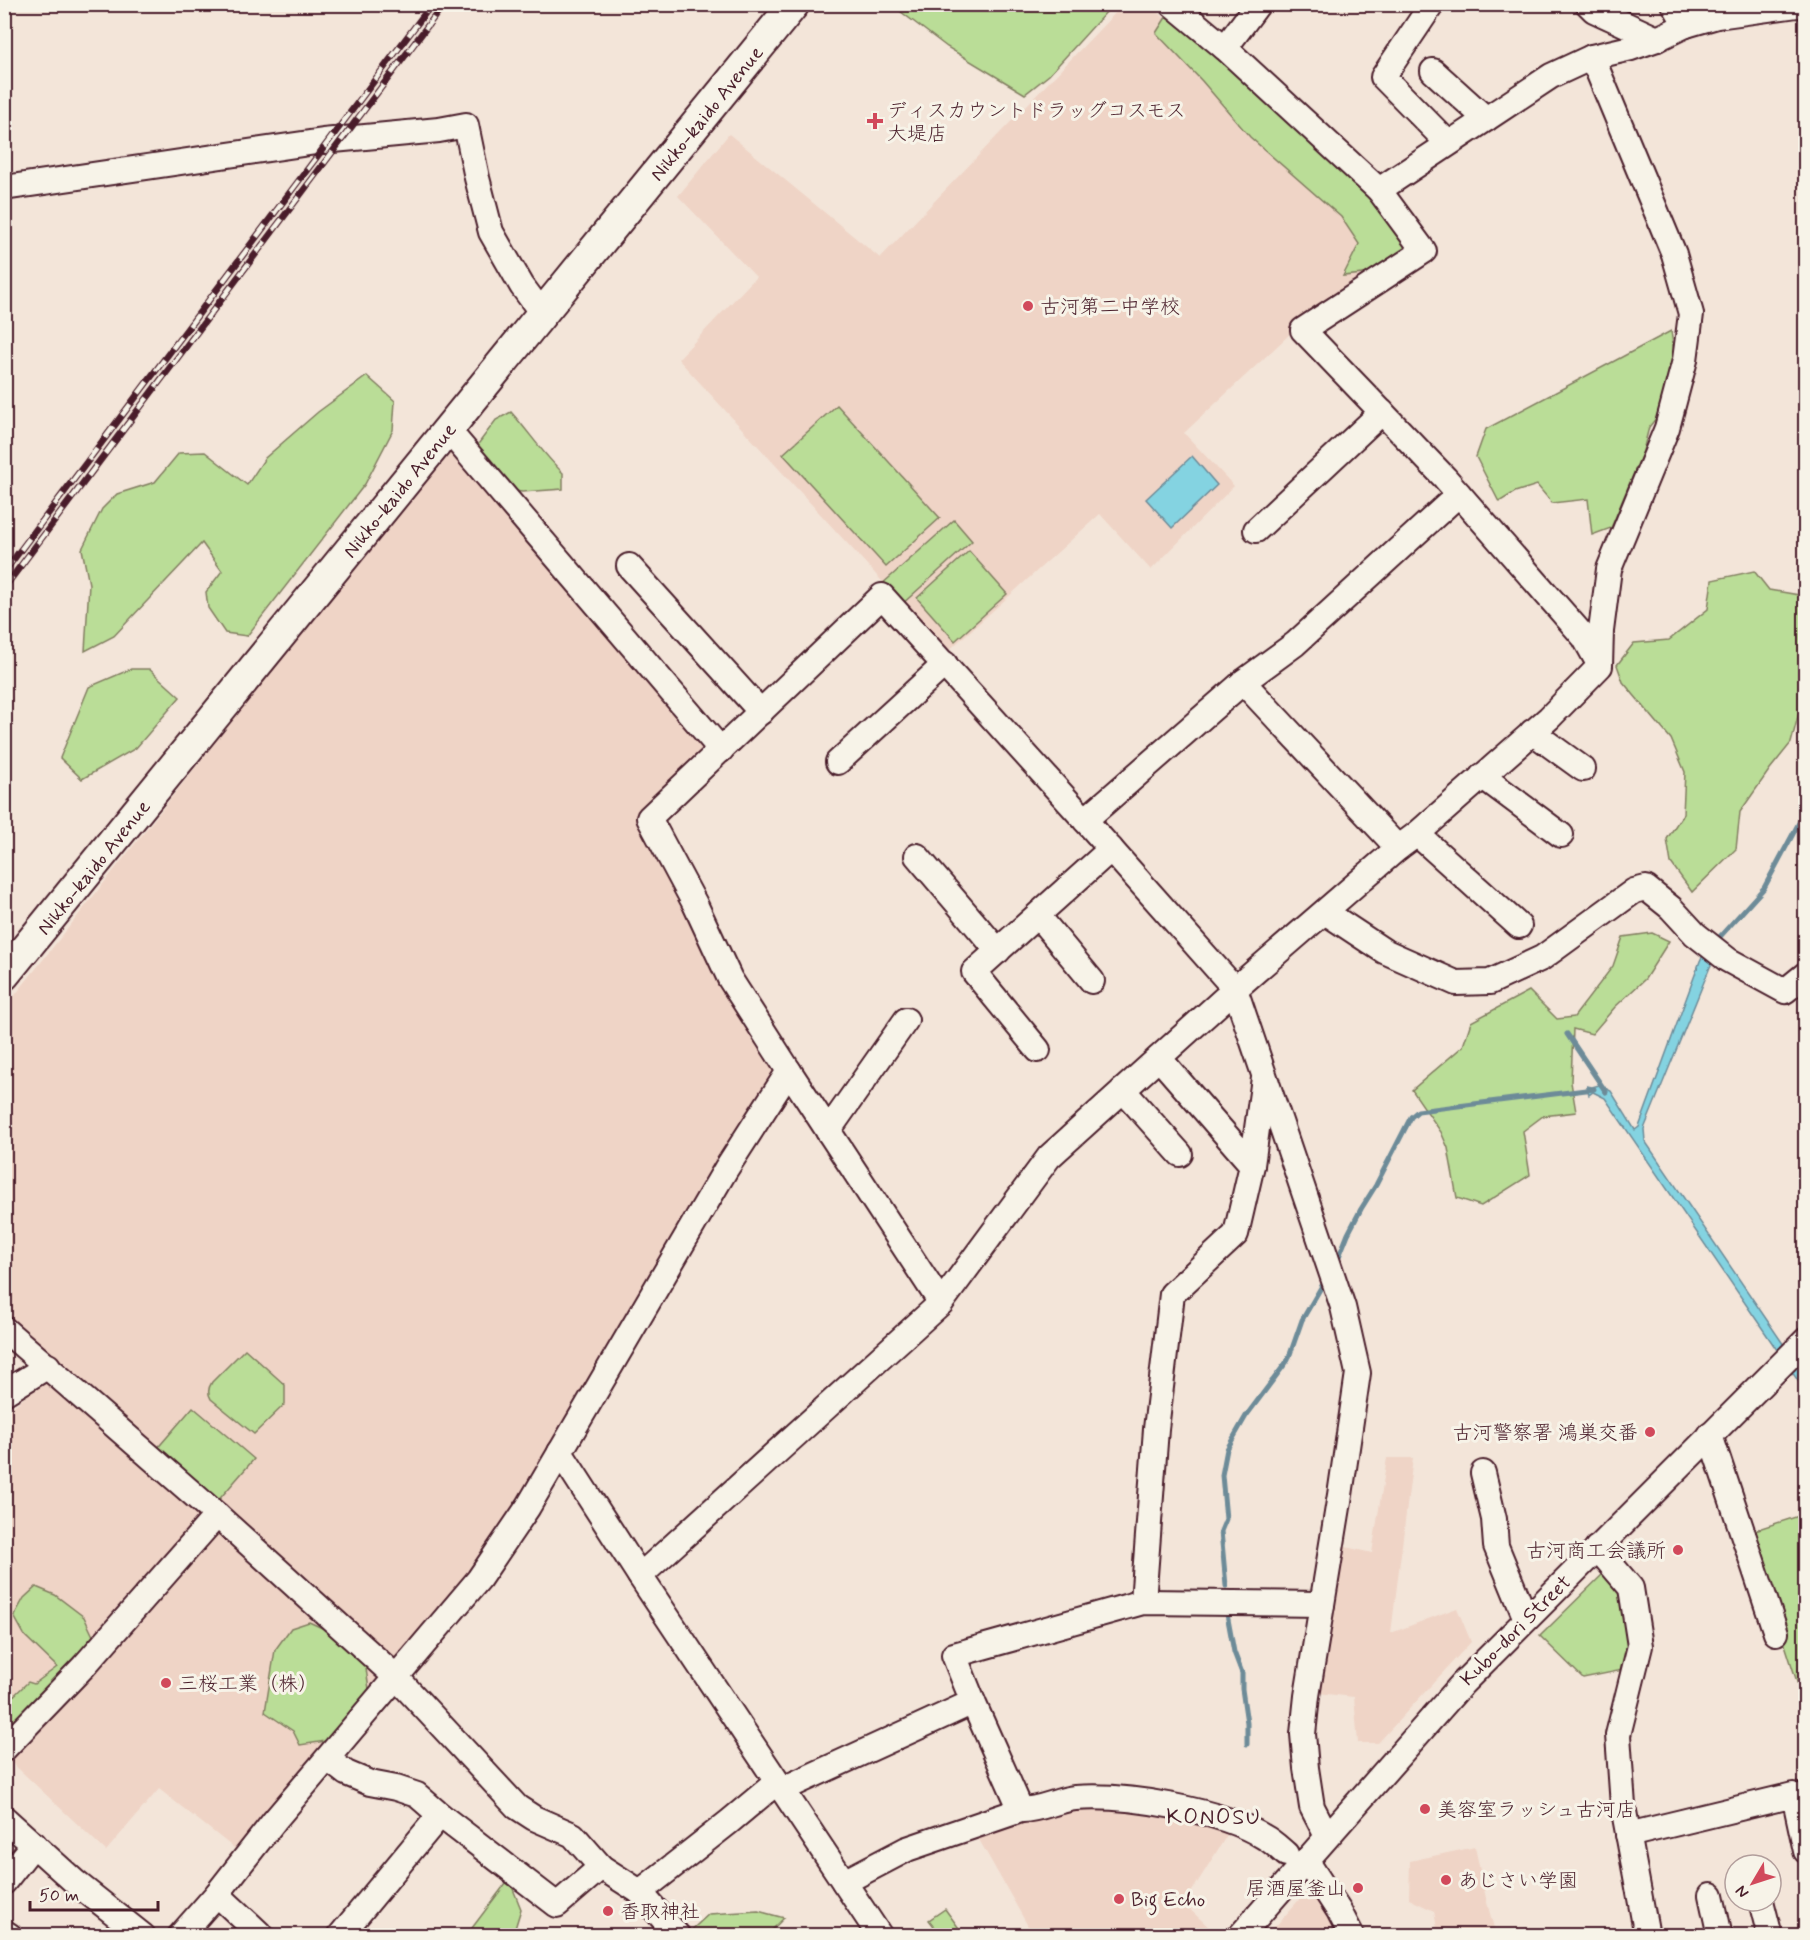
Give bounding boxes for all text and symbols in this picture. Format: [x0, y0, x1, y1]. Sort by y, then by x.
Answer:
street label: Nikko-kaido Avenue [644, 41, 770, 187]
place label: ディスカウントドラッグコスモス 大堤店 [887, 98, 1186, 148]
marker: ディスカウントドラッグコスモス 大堤店 [868, 114, 882, 128]
place label: 古河第二中学校 [1040, 294, 1180, 321]
marker: 古河第二中学校 [1021, 299, 1035, 313]
street label: Nikko-kaido Avenue [337, 418, 463, 564]
street label: Nikko-kaido Avenue [31, 795, 157, 941]
place label: 古河警察署 鴻巣交番 [1453, 1420, 1638, 1447]
marker: 古河警察署 鴻巣交番 [1643, 1425, 1657, 1439]
place label: 古河商工会議所 [1526, 1538, 1666, 1565]
marker: 古河商工会議所 [1671, 1543, 1685, 1557]
street label: Kubo-dori Street [1455, 1570, 1577, 1692]
place label: 三桜工業（株） [178, 1671, 318, 1698]
marker: 三桜工業（株） [159, 1676, 173, 1690]
place label: 美容室ラッシュ古河店 [1437, 1797, 1636, 1824]
marker: 美容室ラッシュ古河店 [1418, 1802, 1432, 1816]
district label: KONOSU [1166, 1804, 1262, 1832]
north arrow [1723, 1853, 1783, 1913]
place label: あじさい学園 [1458, 1868, 1578, 1895]
marker: あじさい学園 [1439, 1873, 1453, 1887]
scale bar [30, 1874, 158, 1912]
place label: 居酒屋釜山 [1246, 1876, 1346, 1903]
marker: 居酒屋釜山 [1351, 1881, 1365, 1895]
text: N [1731, 1881, 1754, 1902]
text: 50 m [39, 1884, 79, 1908]
place label: Big Echo [1131, 1887, 1205, 1916]
marker: Big Echo [1112, 1892, 1126, 1906]
place label: 香取神社 [620, 1899, 700, 1926]
marker: 香取神社 [601, 1904, 615, 1918]

